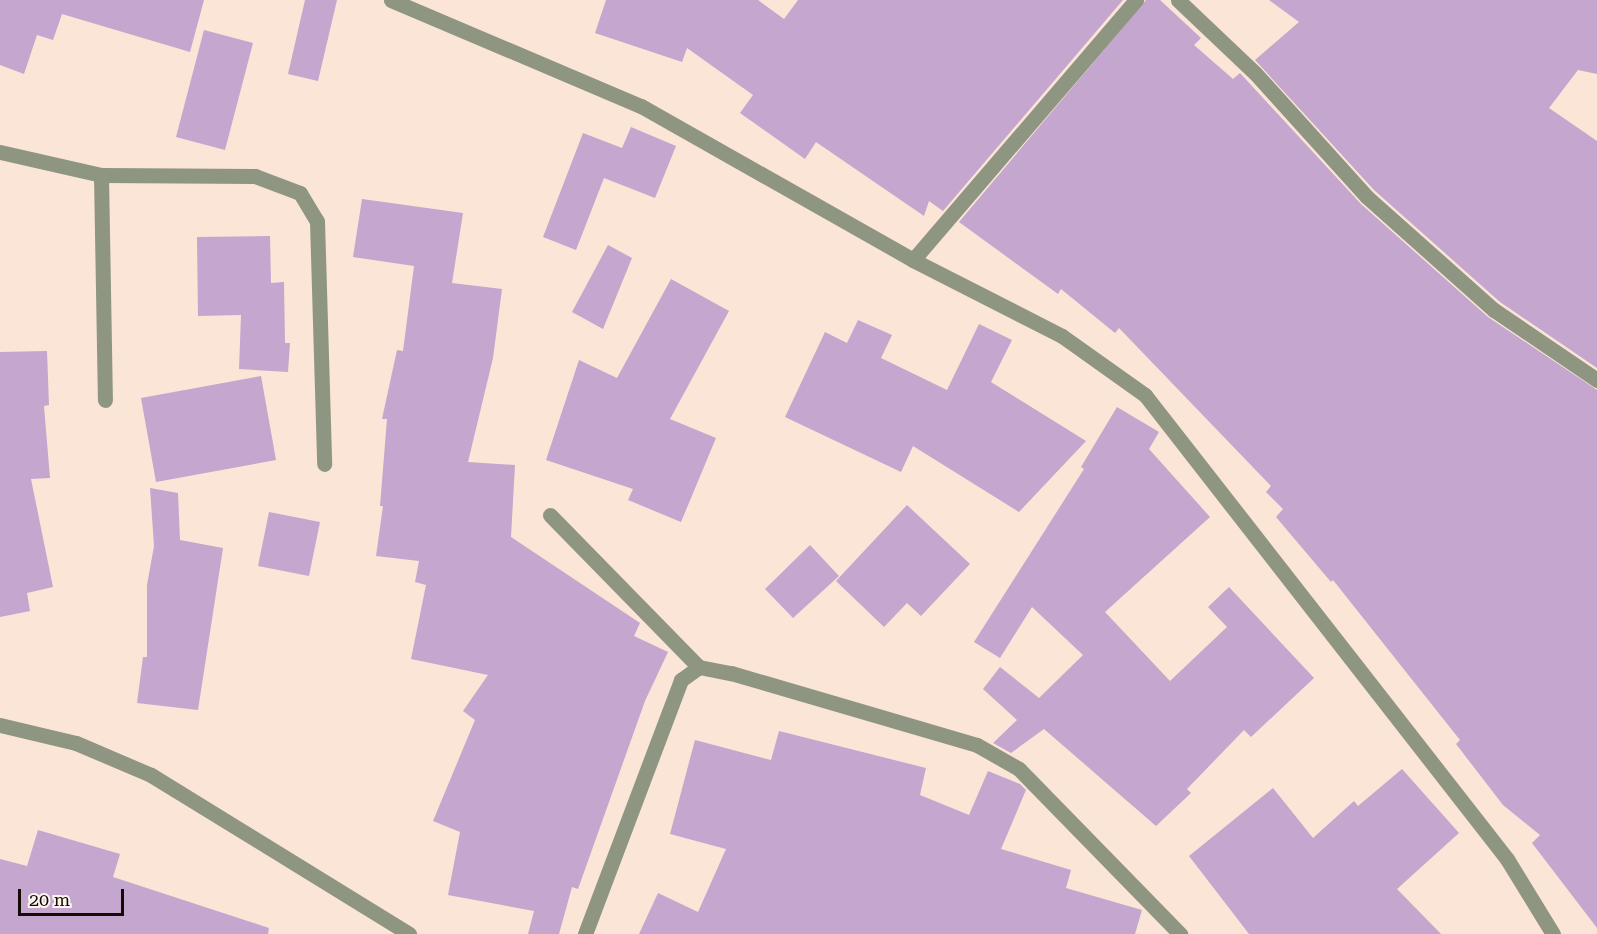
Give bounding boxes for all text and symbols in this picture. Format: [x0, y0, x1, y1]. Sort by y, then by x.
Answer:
scale bar [21, 877, 128, 915]
text: 20 m [29, 889, 70, 910]

